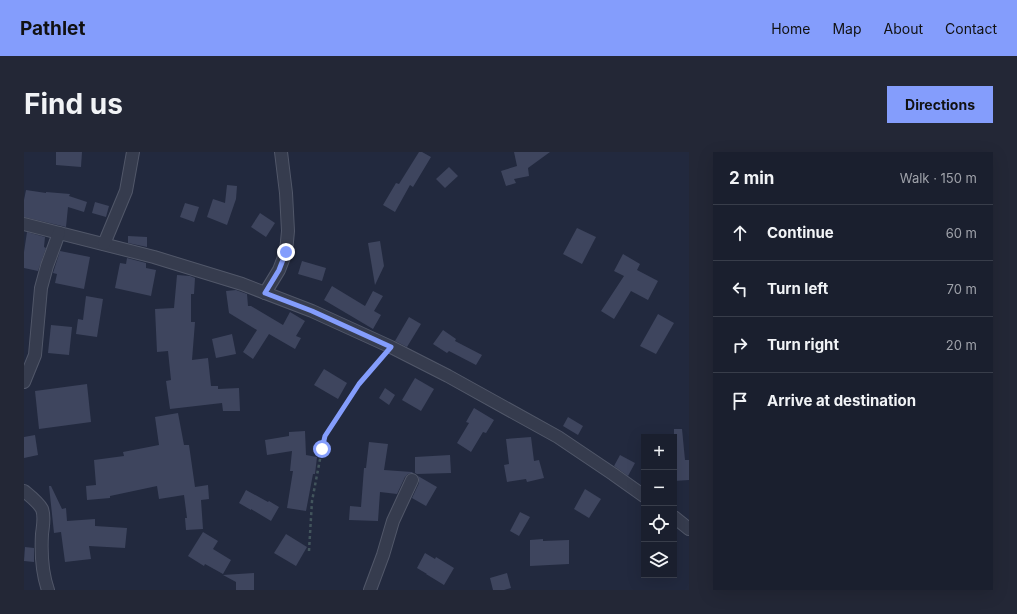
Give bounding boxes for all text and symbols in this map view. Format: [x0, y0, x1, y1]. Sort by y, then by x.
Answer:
text: Pathlet [20, 17, 85, 40]
text: Home [771, 20, 810, 37]
text: Map [832, 20, 862, 37]
text: About [884, 20, 923, 37]
text: Contact [945, 20, 997, 37]
button: Directions [887, 86, 993, 123]
text: Find us [24, 87, 123, 121]
text: 2 min [729, 168, 774, 188]
text: Walk · 150 m [900, 170, 977, 186]
icon: ahead [729, 222, 751, 244]
text: Continue [767, 223, 834, 242]
text: 60 m [946, 225, 977, 241]
route end [277, 243, 295, 261]
icon: left [729, 278, 751, 300]
text: Turn left [767, 279, 828, 298]
text: 70 m [947, 281, 977, 297]
icon: right [729, 334, 751, 356]
text: Turn right [767, 335, 839, 354]
text: 20 m [946, 337, 977, 353]
icon: arrive [729, 390, 751, 412]
text: Arrive at destination [767, 391, 916, 410]
map controls [641, 434, 677, 578]
button: + [641, 434, 677, 470]
route start [313, 440, 331, 458]
button: − [641, 470, 677, 506]
button: locate [641, 506, 677, 542]
button: layers [641, 542, 677, 578]

